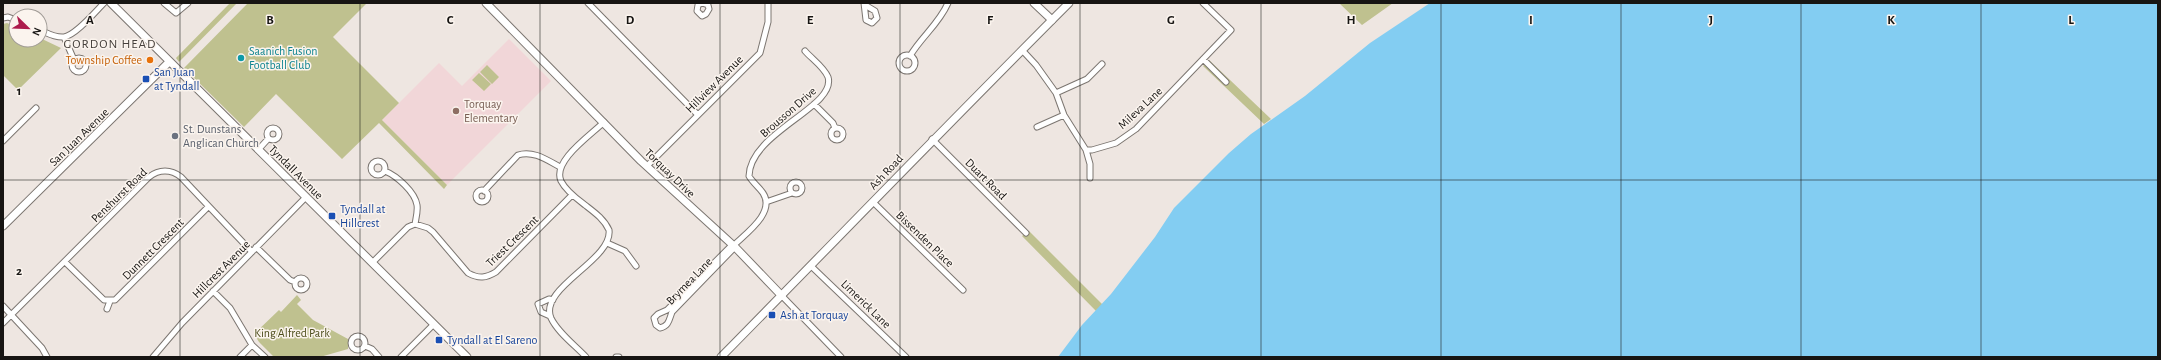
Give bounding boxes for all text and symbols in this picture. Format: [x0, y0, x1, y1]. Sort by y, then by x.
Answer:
north arrow [8, 8, 48, 48]
text: A [86, 14, 94, 27]
text: B [266, 14, 274, 27]
text: C [447, 14, 454, 27]
text: D [626, 14, 635, 27]
text: E [807, 14, 814, 27]
text: F [987, 14, 994, 27]
text: G [1167, 14, 1175, 27]
text: H [1346, 14, 1356, 27]
text: I [1529, 14, 1533, 27]
text: J [1709, 14, 1713, 27]
text: K [1887, 14, 1895, 27]
text: L [2068, 14, 2074, 27]
text: N [30, 26, 43, 37]
district label: GORDON HEAD [63, 38, 157, 51]
place label: Saanich Fusion Football Club [249, 45, 317, 71]
marker: Saanich Fusion Football Club [236, 53, 246, 63]
street label: Hillview Avenue [683, 53, 745, 115]
place label: Township Coffee [65, 54, 142, 66]
marker: Township Coffee [145, 55, 155, 65]
place label: San Juan at Tyndall [154, 66, 199, 93]
marker: San Juan at Tyndall [141, 74, 151, 84]
text: 1 [17, 85, 21, 98]
street label: Brousson Drive [758, 85, 818, 139]
street label: Mileva Lane [1116, 85, 1164, 131]
place label: Torquay Elementary [464, 98, 518, 125]
street label: San Juan Avenue [47, 106, 111, 168]
marker: Torquay Elementary [451, 106, 461, 116]
place label: St. Dunstans Anglican Church [183, 123, 259, 149]
marker: St. Dunstans Anglican Church [170, 131, 180, 141]
street label: Tyndall Avenue [266, 143, 325, 202]
street label: Torquay Drive [642, 146, 697, 200]
street label: Ash Road [867, 152, 905, 192]
street label: Duart Road [963, 156, 1009, 202]
street label: Penshurst Road [89, 166, 149, 224]
place label: Tyndall at Hillcrest [340, 203, 386, 229]
street label: Bissenden Place [894, 209, 956, 269]
marker: Tyndall at Hillcrest [327, 211, 337, 221]
street label: Triest Crescent [483, 213, 541, 269]
street label: Dunnett Crescent [120, 216, 186, 282]
street label: Hillcrest Avenue [190, 238, 252, 300]
street label: Brymea Lane [664, 255, 715, 308]
text: 2 [16, 265, 22, 278]
street label: Limerick Lane [839, 277, 893, 331]
place label: Ash at Torquay [780, 309, 848, 322]
marker: Ash at Torquay [767, 310, 777, 320]
park label: King Alfred Park [254, 327, 330, 339]
place label: Tyndall at El Sareno [447, 334, 538, 347]
marker: Tyndall at El Sareno [434, 335, 444, 345]

